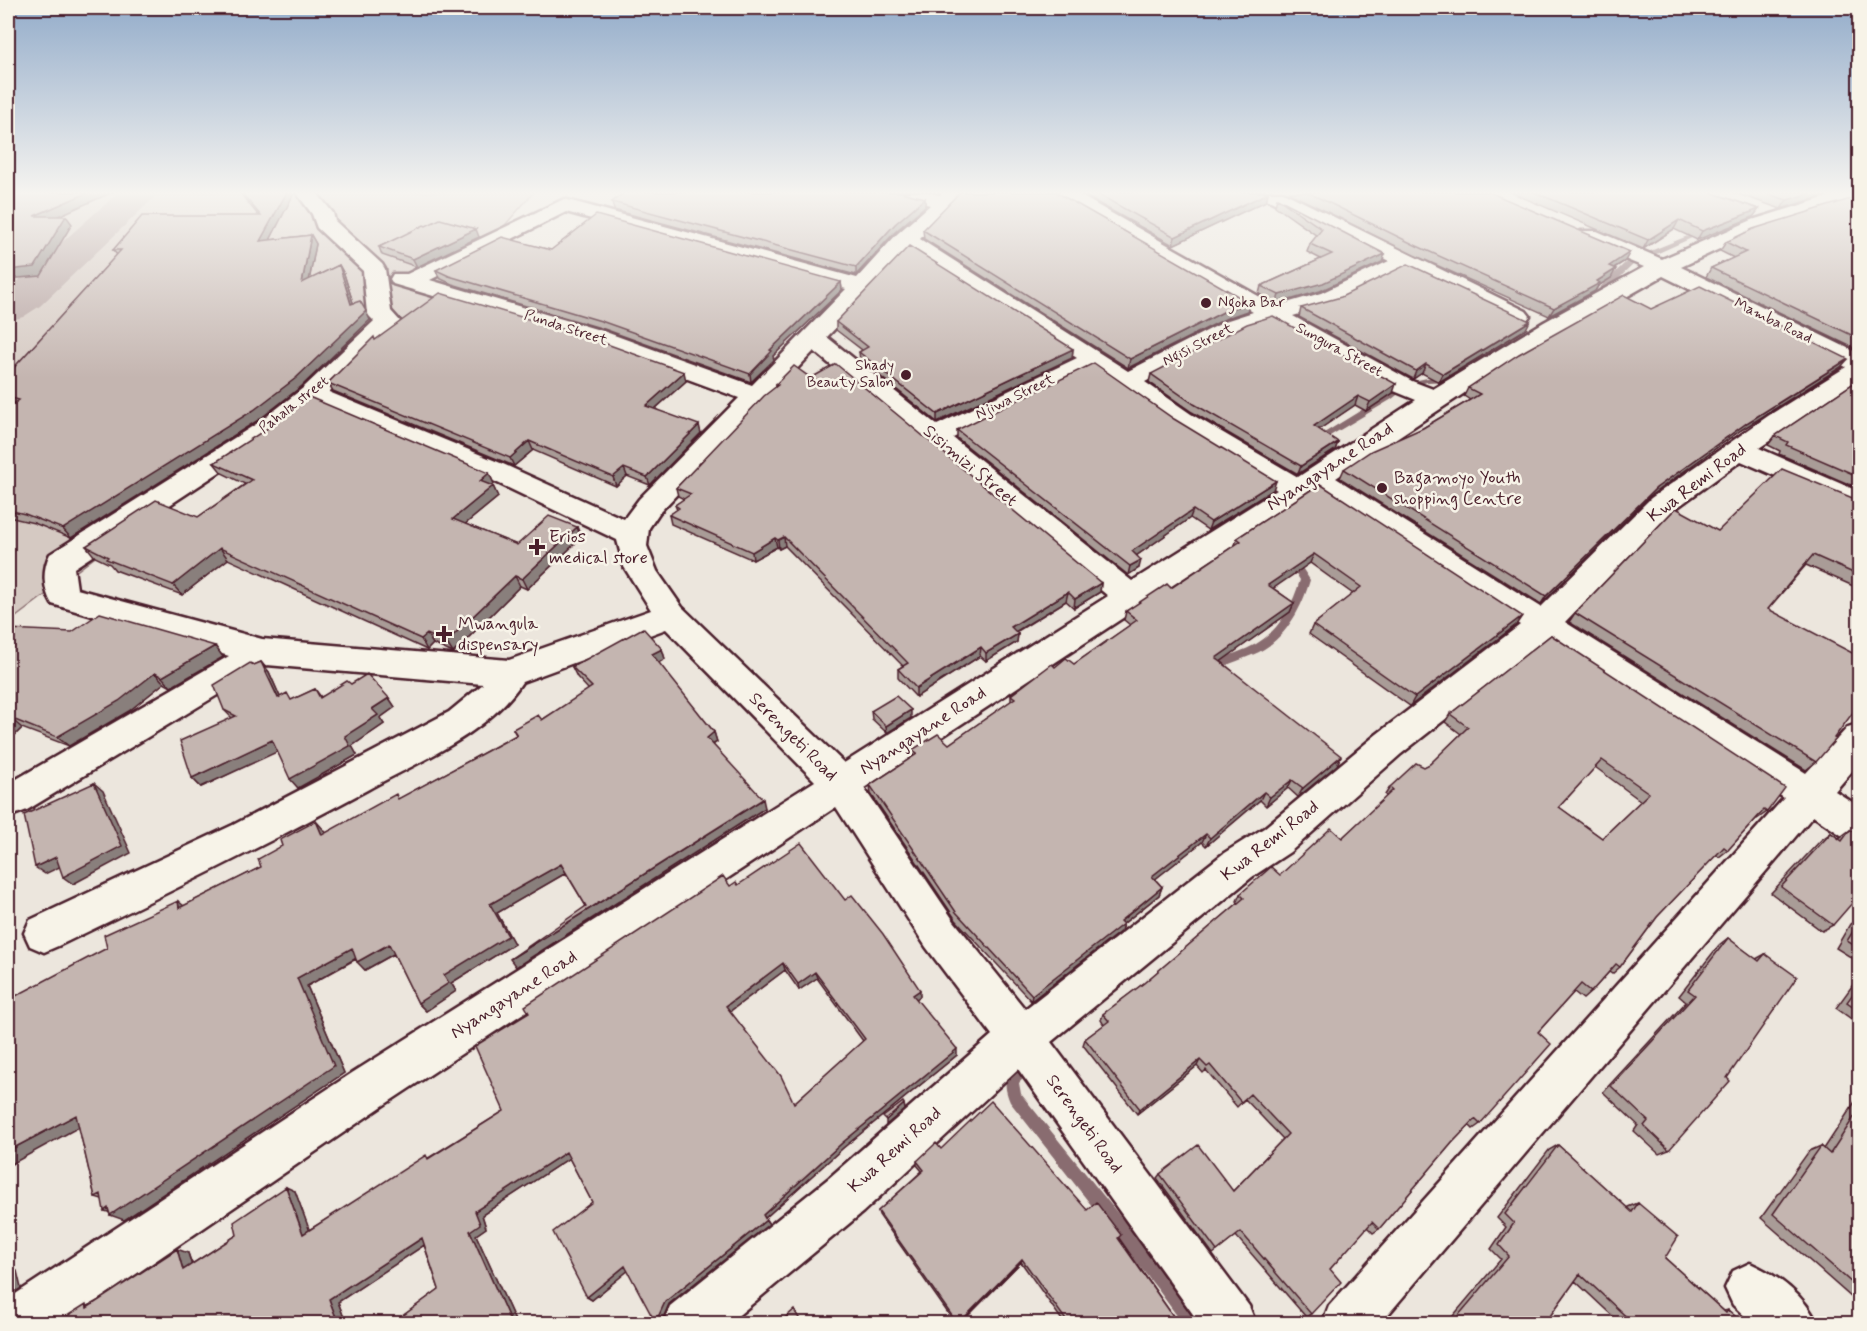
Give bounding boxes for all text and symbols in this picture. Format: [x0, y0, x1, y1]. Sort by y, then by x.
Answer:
place label: Ngoka Bar [1218, 293, 1286, 314]
street label: Mamba Road [1731, 294, 1815, 348]
marker: Ngoka Bar [1199, 296, 1213, 310]
street label: Punda Street [522, 305, 610, 351]
street label: Sungura Street [1292, 318, 1386, 383]
street label: Ngisi Street [1159, 319, 1237, 372]
place label: Shady Beauty Salon [807, 356, 894, 393]
marker: Shady Beauty Salon [899, 368, 913, 382]
street label: Njiwa Street [972, 369, 1058, 425]
street label: Pahala street [255, 371, 333, 439]
street label: Nyangayane Road [1262, 417, 1398, 517]
street label: Sisimizi Street [918, 419, 1022, 513]
street label: Kwa Remi Road [1643, 438, 1751, 528]
place label: Bagamoyo Youth shopping Centre [1394, 466, 1522, 511]
marker: Bagamoyo Youth shopping Centre [1375, 481, 1389, 495]
place label: Erios medical store [549, 525, 648, 570]
marker: Erios medical store [530, 540, 544, 554]
place label: Mwangula dispensary [458, 612, 538, 657]
marker: Mwangula dispensary [435, 625, 453, 643]
street label: Nyangayane Road [855, 681, 991, 781]
street label: Serengeti Road [743, 687, 843, 787]
street label: Kwa Remi Road [1216, 795, 1324, 887]
street label: Nyangayane Road [446, 945, 582, 1045]
street label: Serengeti Road [1040, 1070, 1128, 1178]
street label: Kwa Remi Road [843, 1101, 947, 1199]

